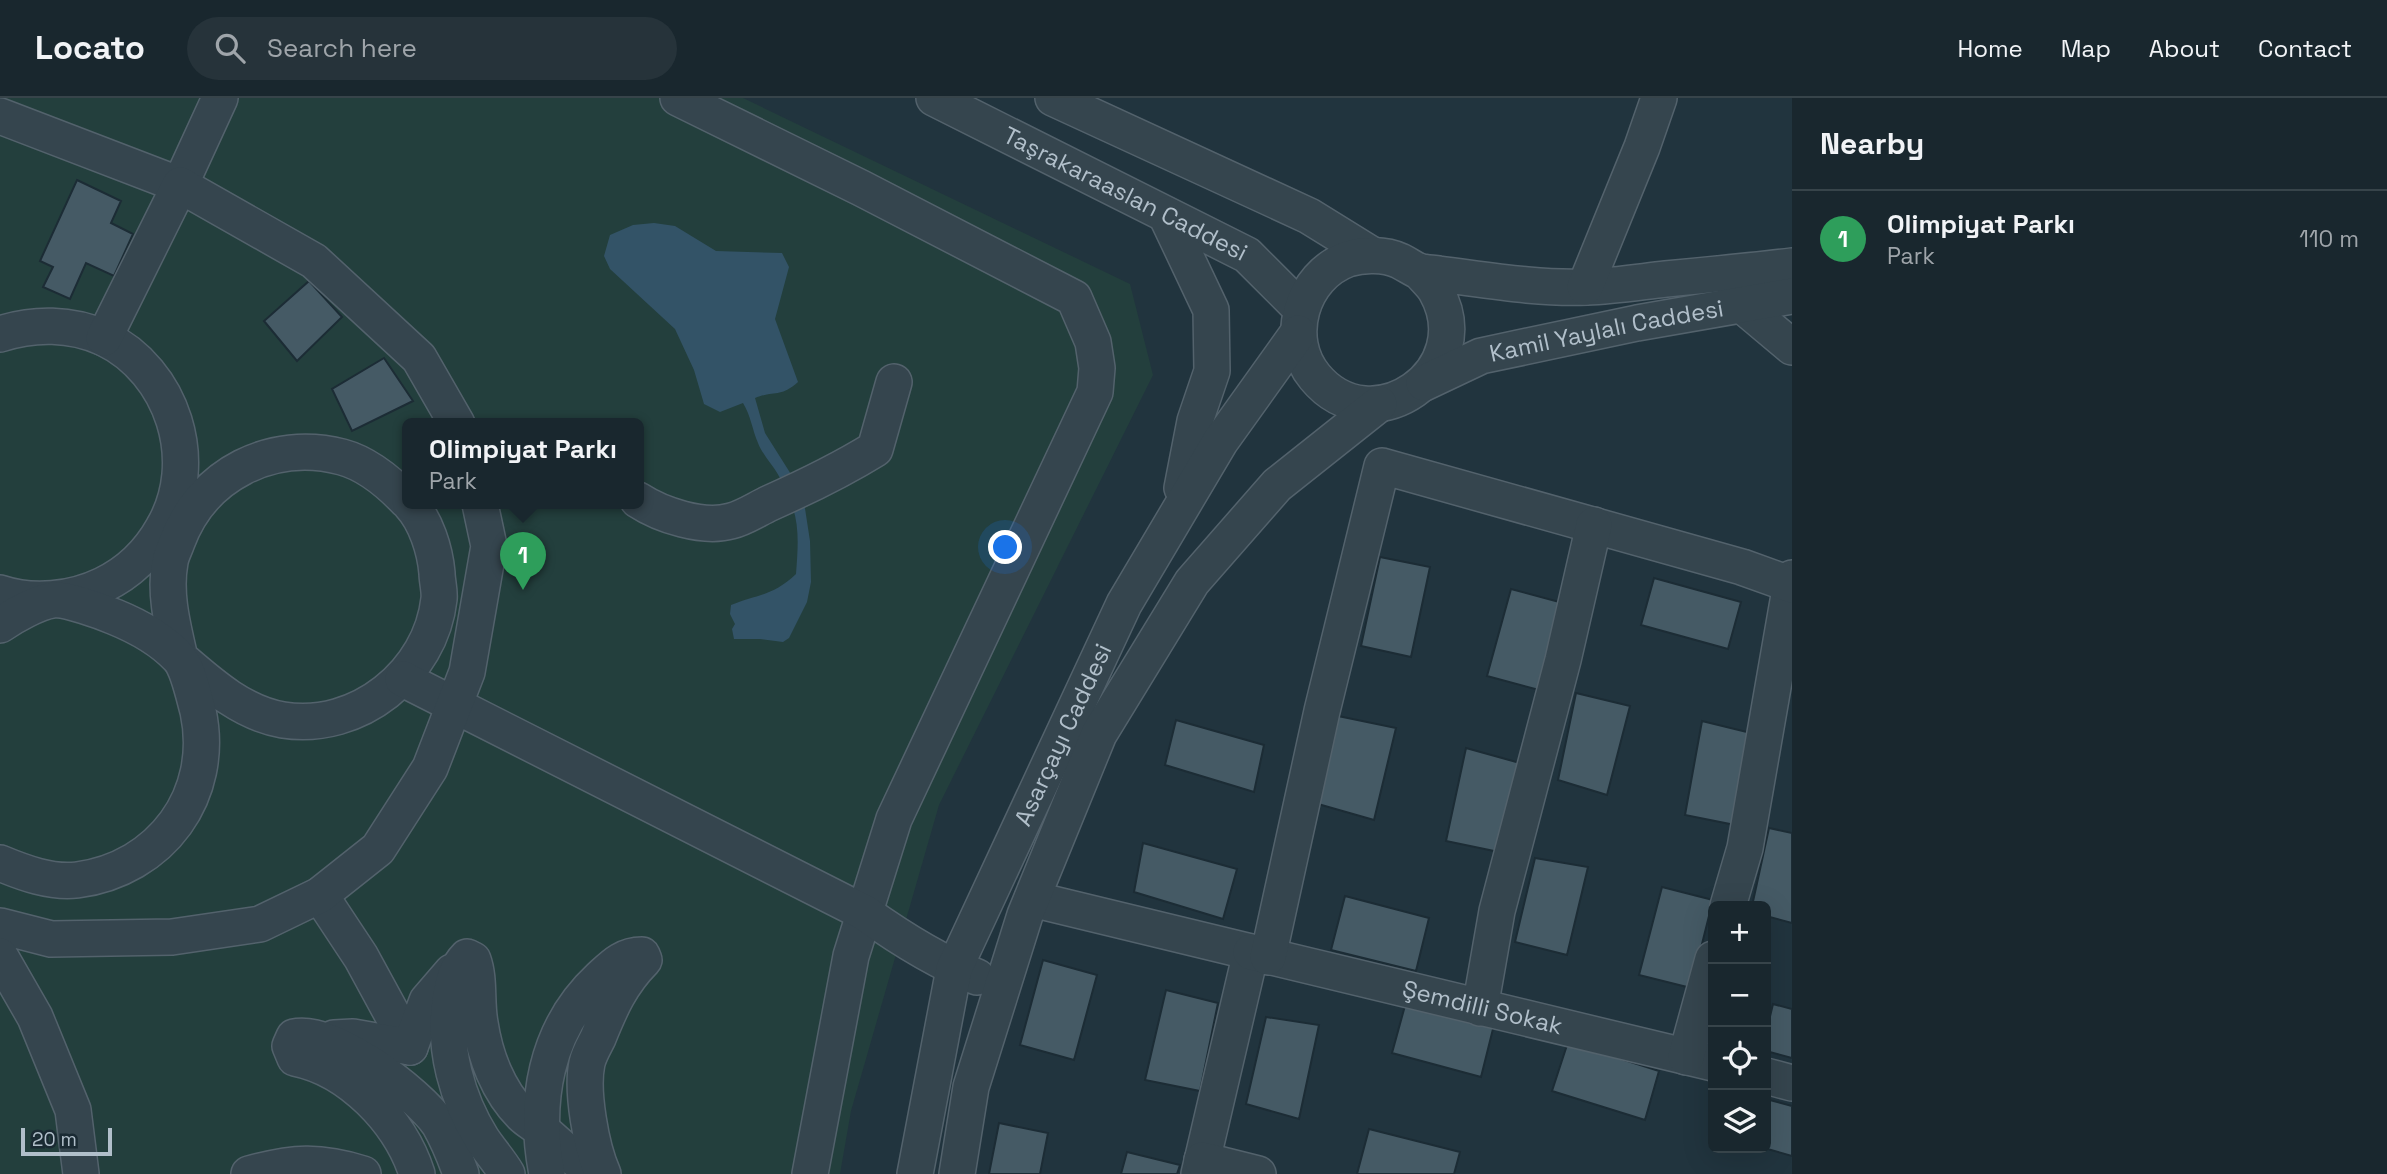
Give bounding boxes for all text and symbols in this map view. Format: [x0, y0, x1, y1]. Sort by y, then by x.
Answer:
search box [187, 17, 677, 80]
text: Locato [35, 27, 145, 69]
icon: search [211, 29, 249, 67]
text: Search here [267, 31, 417, 65]
text: Home [1957, 33, 2023, 64]
text: Map [2061, 33, 2111, 64]
text: About [2149, 33, 2220, 64]
text: Contact [2258, 33, 2352, 64]
street label: Taşrakaraaslan Caddesi [998, 119, 1253, 268]
text: Nearby [1820, 124, 1924, 163]
text: Olimpiyat Parkı [1887, 207, 2075, 241]
text: 1 [1838, 224, 1848, 254]
text: 110 m [2299, 224, 2359, 254]
text: Park [1887, 241, 1935, 271]
street label: Kamil Yaylalı Caddesi [1486, 292, 1726, 369]
popup [402, 418, 644, 509]
text: Olimpiyat Parkı [429, 432, 617, 466]
text: Park [429, 466, 477, 496]
your location [988, 530, 1022, 564]
pin: 1 [500, 532, 546, 590]
street label: Asarçayı Caddesi [1007, 639, 1118, 831]
map controls [1708, 901, 1771, 1153]
button: + [1708, 901, 1771, 964]
button: − [1708, 964, 1771, 1027]
street label: Şemdilli Sokak [1399, 973, 1566, 1041]
button: locate [1708, 1027, 1771, 1090]
button: layers [1708, 1090, 1771, 1153]
scale bar [21, 1125, 112, 1157]
text: 20 m [32, 1127, 77, 1152]

